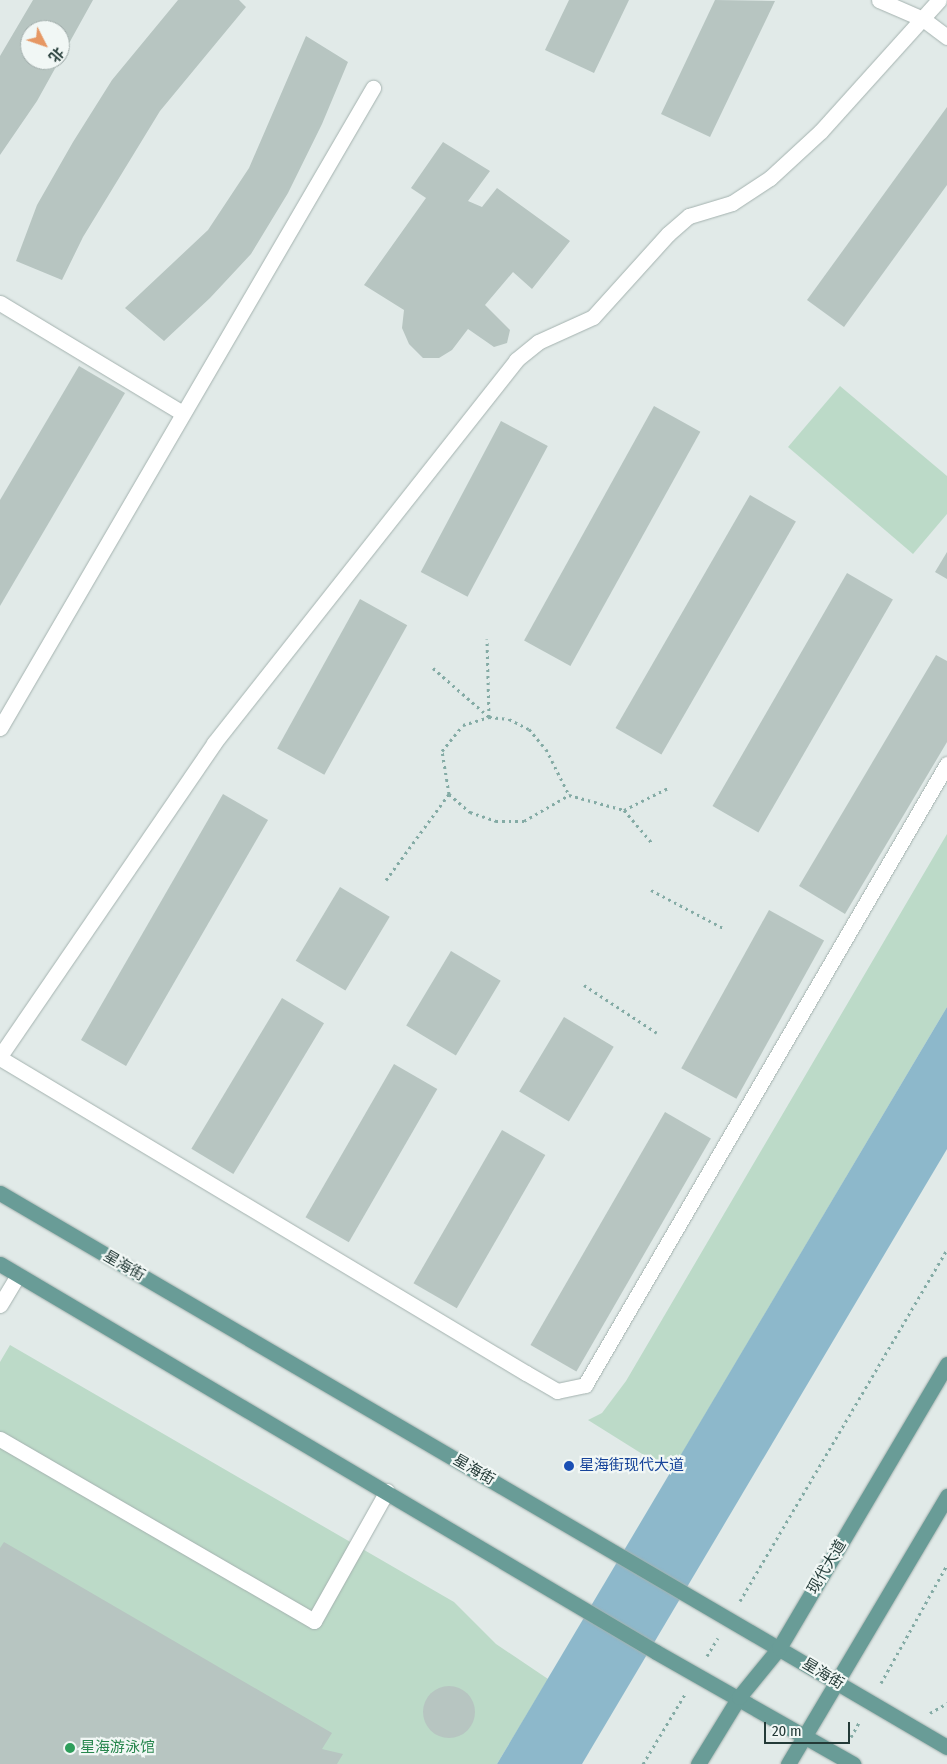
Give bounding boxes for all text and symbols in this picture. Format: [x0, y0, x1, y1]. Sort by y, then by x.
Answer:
north arrow [20, 20, 70, 70]
text: 北 [45, 44, 67, 65]
street label: 星海街 [100, 1247, 148, 1285]
street label: 星海街 [450, 1451, 498, 1489]
place label: 星海街现代大道 [579, 1457, 684, 1475]
marker: 星海街现代大道 [563, 1460, 575, 1472]
street label: 现代大道 [804, 1537, 850, 1597]
street label: 星海街 [799, 1655, 847, 1693]
scale bar [767, 1712, 853, 1744]
text: 20 m [772, 1722, 802, 1740]
place label: 星海游泳馆 [80, 1739, 155, 1757]
marker: 星海游泳馆 [64, 1742, 76, 1754]

